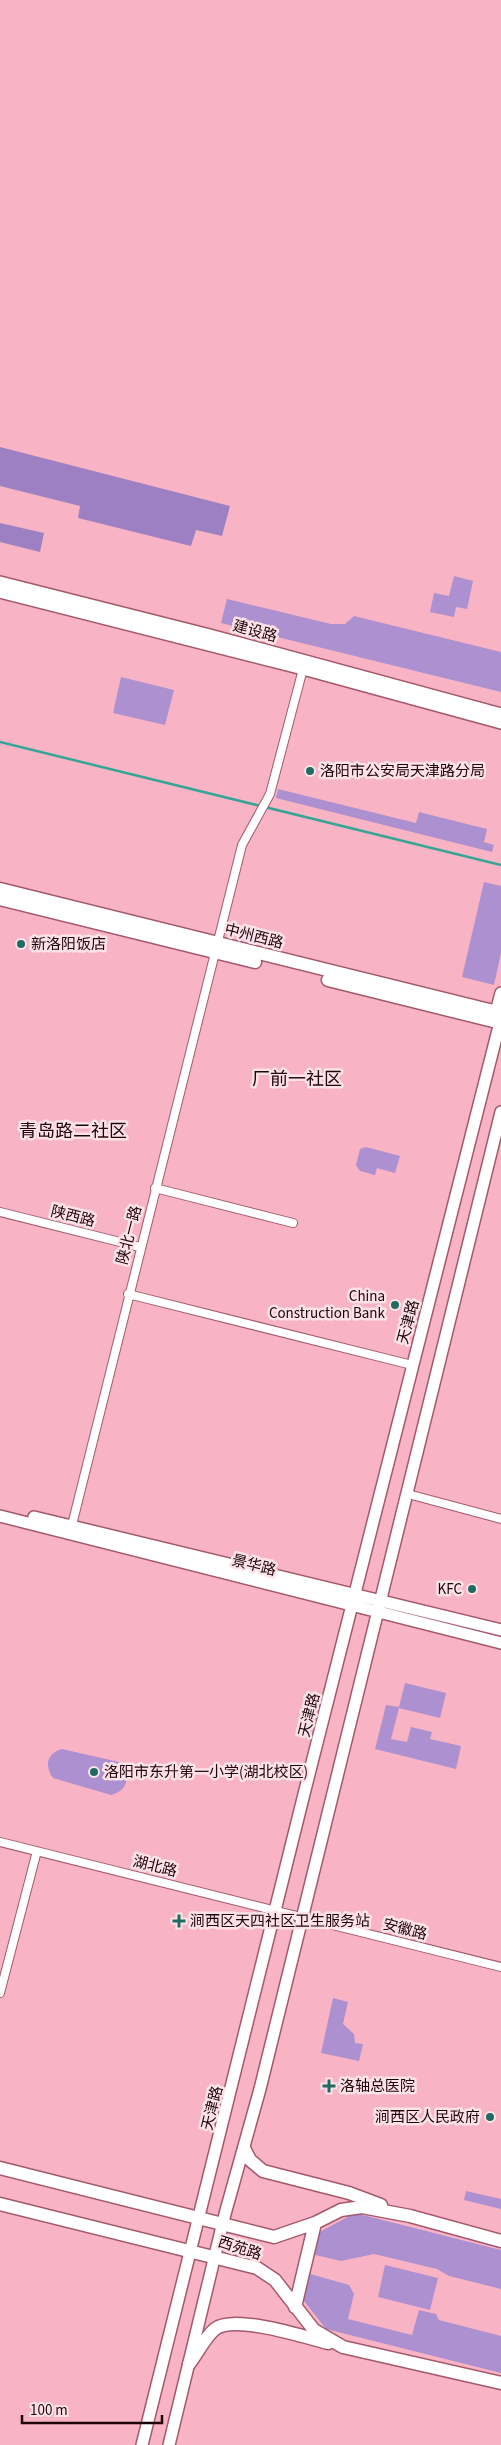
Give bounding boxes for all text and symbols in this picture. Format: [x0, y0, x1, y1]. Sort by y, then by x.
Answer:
street label: 建设路 [230, 616, 279, 647]
place label: 洛阳市公安局天津路分局 [320, 761, 485, 782]
marker: 洛阳市公安局天津路分局 [304, 765, 316, 777]
street label: 中州西路 [222, 919, 286, 954]
place label: 新洛阳饭店 [31, 934, 106, 955]
marker: 新洛阳饭店 [15, 938, 27, 950]
district label: 厂前一社区 [252, 1067, 342, 1092]
district label: 青岛路二社区 [19, 1119, 127, 1144]
street label: 陕西路 [48, 1201, 97, 1232]
street label: 陕北一路 [112, 1203, 147, 1267]
place label: China Construction Bank [269, 1286, 386, 1324]
street label: 天津路 [393, 1298, 424, 1347]
marker: China Construction Bank [389, 1299, 401, 1311]
street label: 景华路 [229, 1550, 278, 1581]
place label: KFC [437, 1579, 462, 1600]
marker: KFC [466, 1583, 478, 1595]
street label: 天津路 [294, 1691, 325, 1740]
place label: 洛阳市东升第一小学(湖北校区) [104, 1762, 308, 1783]
marker: 洛阳市东升第一小学(湖北校区) [88, 1766, 100, 1778]
street label: 湖北路 [130, 1851, 179, 1882]
place label: 涧西区天四社区卫生服务站 [190, 1911, 370, 1932]
marker: 涧西区天四社区卫生服务站 [172, 1914, 186, 1928]
street label: 安徽路 [380, 1914, 429, 1945]
place label: 洛轴总医院 [340, 2076, 415, 2097]
marker: 洛轴总医院 [322, 2079, 336, 2093]
street label: 天津路 [197, 2084, 228, 2133]
place label: 涧西区人民政府 [375, 2107, 480, 2128]
marker: 涧西区人民政府 [484, 2111, 496, 2123]
street label: 西苑路 [215, 2232, 264, 2265]
scale bar [22, 2392, 162, 2424]
text: 100 m [30, 2400, 68, 2421]

